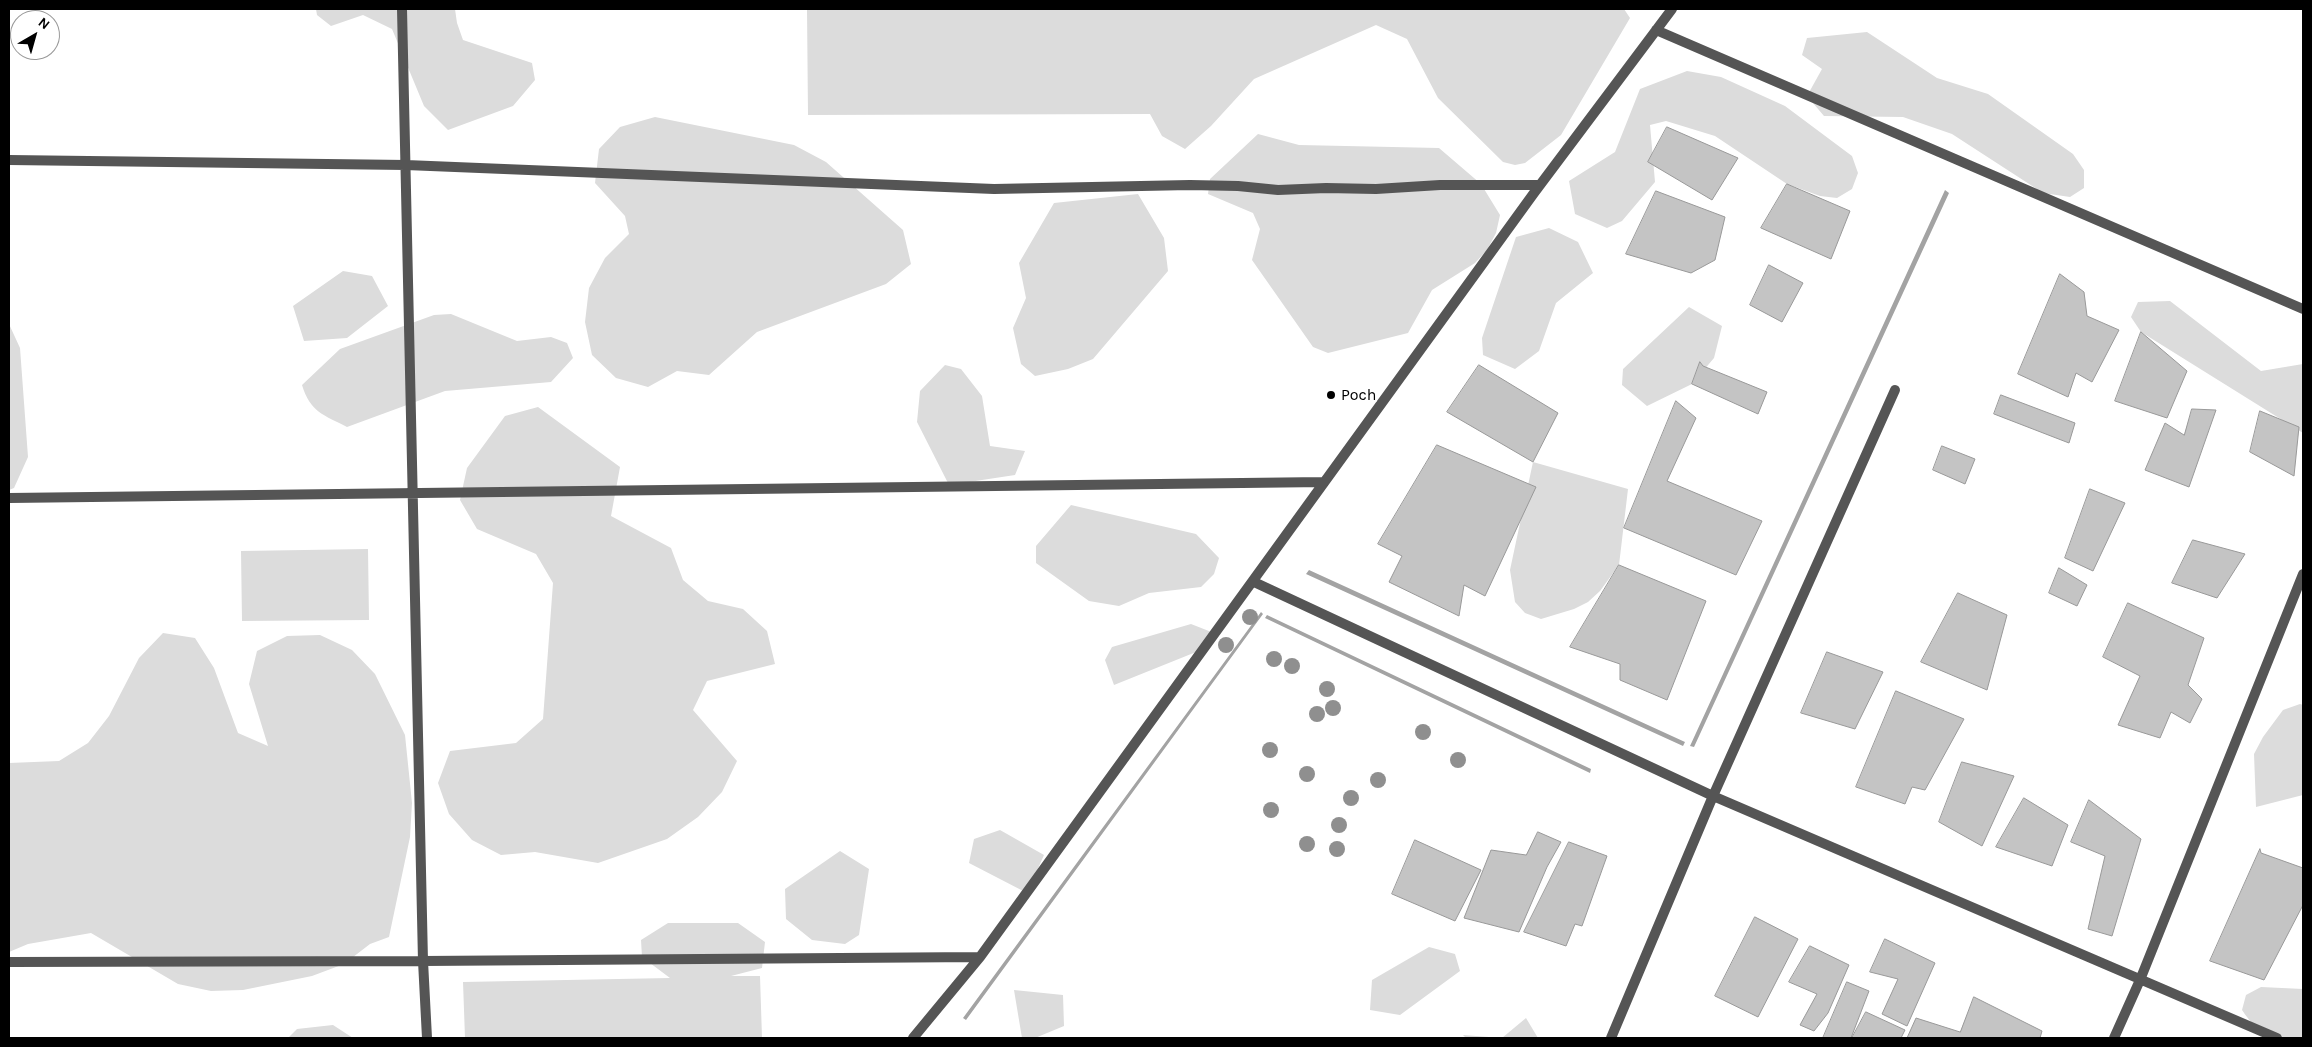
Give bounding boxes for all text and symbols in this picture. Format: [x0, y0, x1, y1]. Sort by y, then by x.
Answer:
north arrow [10, 10, 60, 60]
text: N [35, 14, 53, 33]
place label: Poch [1341, 385, 1377, 405]
marker: Poch [1325, 389, 1337, 401]

